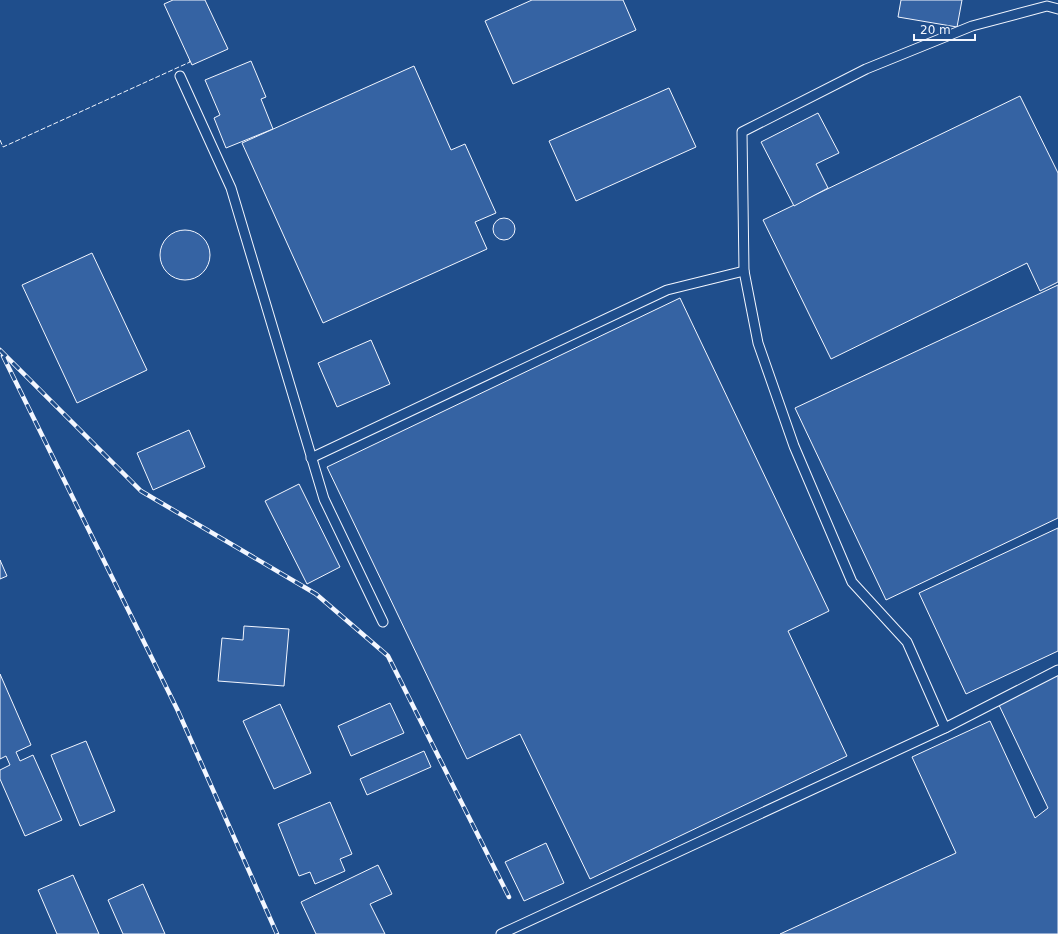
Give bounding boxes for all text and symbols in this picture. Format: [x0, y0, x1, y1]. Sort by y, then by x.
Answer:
scale bar [914, 16, 975, 42]
text: 20 m [920, 23, 951, 37]

